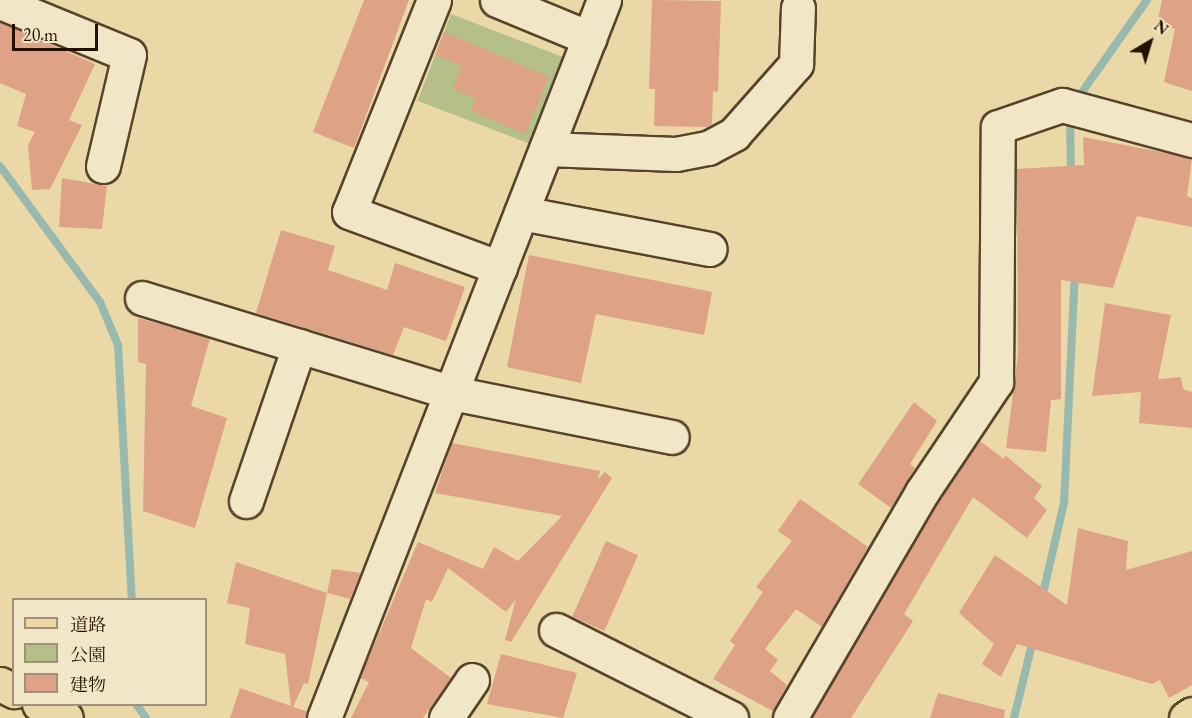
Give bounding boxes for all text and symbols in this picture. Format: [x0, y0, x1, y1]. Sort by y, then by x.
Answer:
scale bar [15, 12, 100, 50]
north arrow [1120, 12, 1180, 72]
text: N [1150, 15, 1173, 40]
text: 20 m [23, 23, 58, 46]
legend [12, 598, 207, 706]
text: 道路 [70, 613, 106, 636]
text: 公園 [70, 643, 106, 666]
text: 建物 [70, 673, 106, 696]

